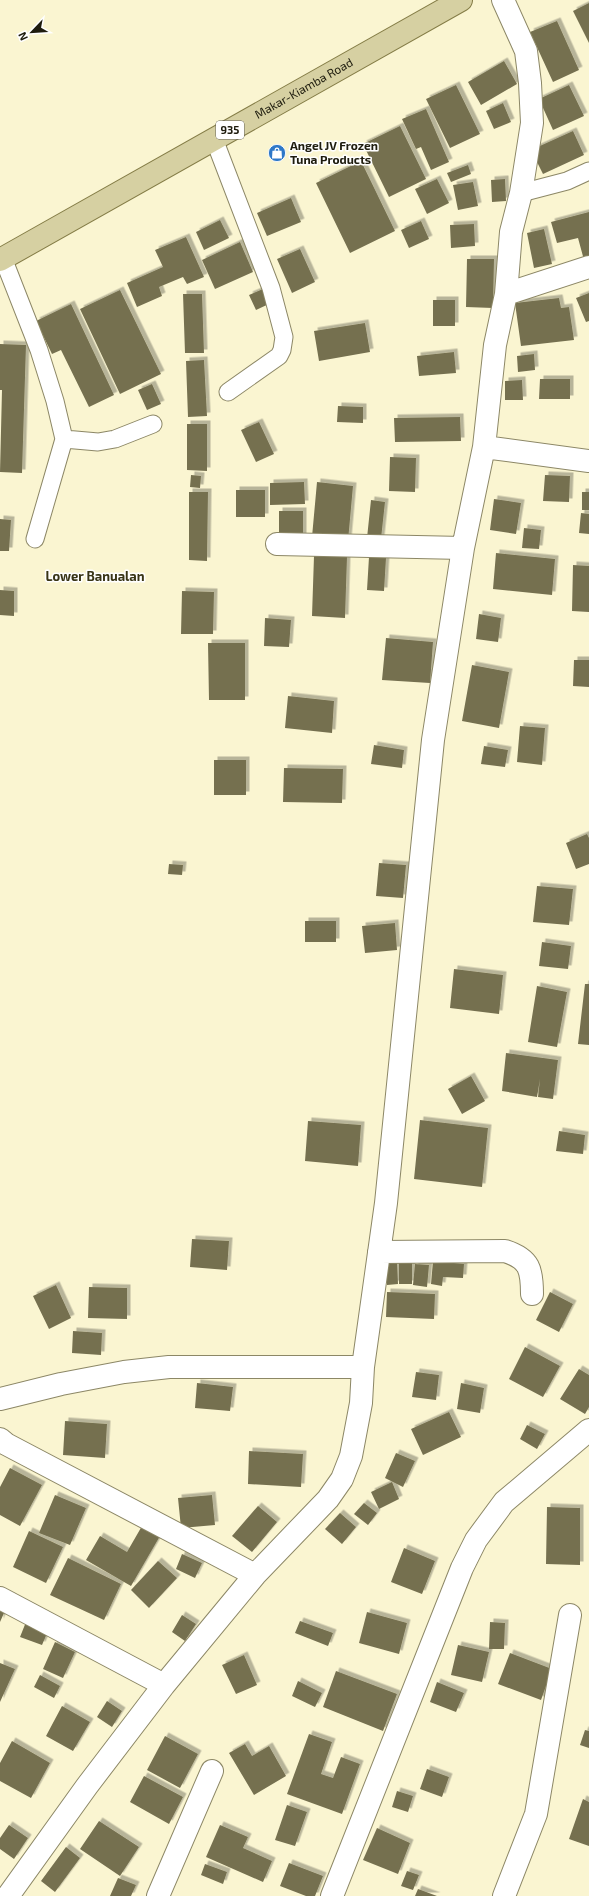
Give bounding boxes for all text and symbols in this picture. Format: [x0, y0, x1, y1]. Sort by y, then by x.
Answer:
north arrow [12, 12, 52, 52]
text: N [15, 30, 30, 43]
street label: Makar-Kiamba Road [252, 54, 355, 121]
road number: 935 [216, 121, 244, 139]
place label: Angel JV Frozen Tuna Products [290, 138, 378, 166]
shop icon: Angel JV Frozen Tuna Products [267, 143, 287, 163]
district label: Lower Banualan [45, 568, 145, 584]

